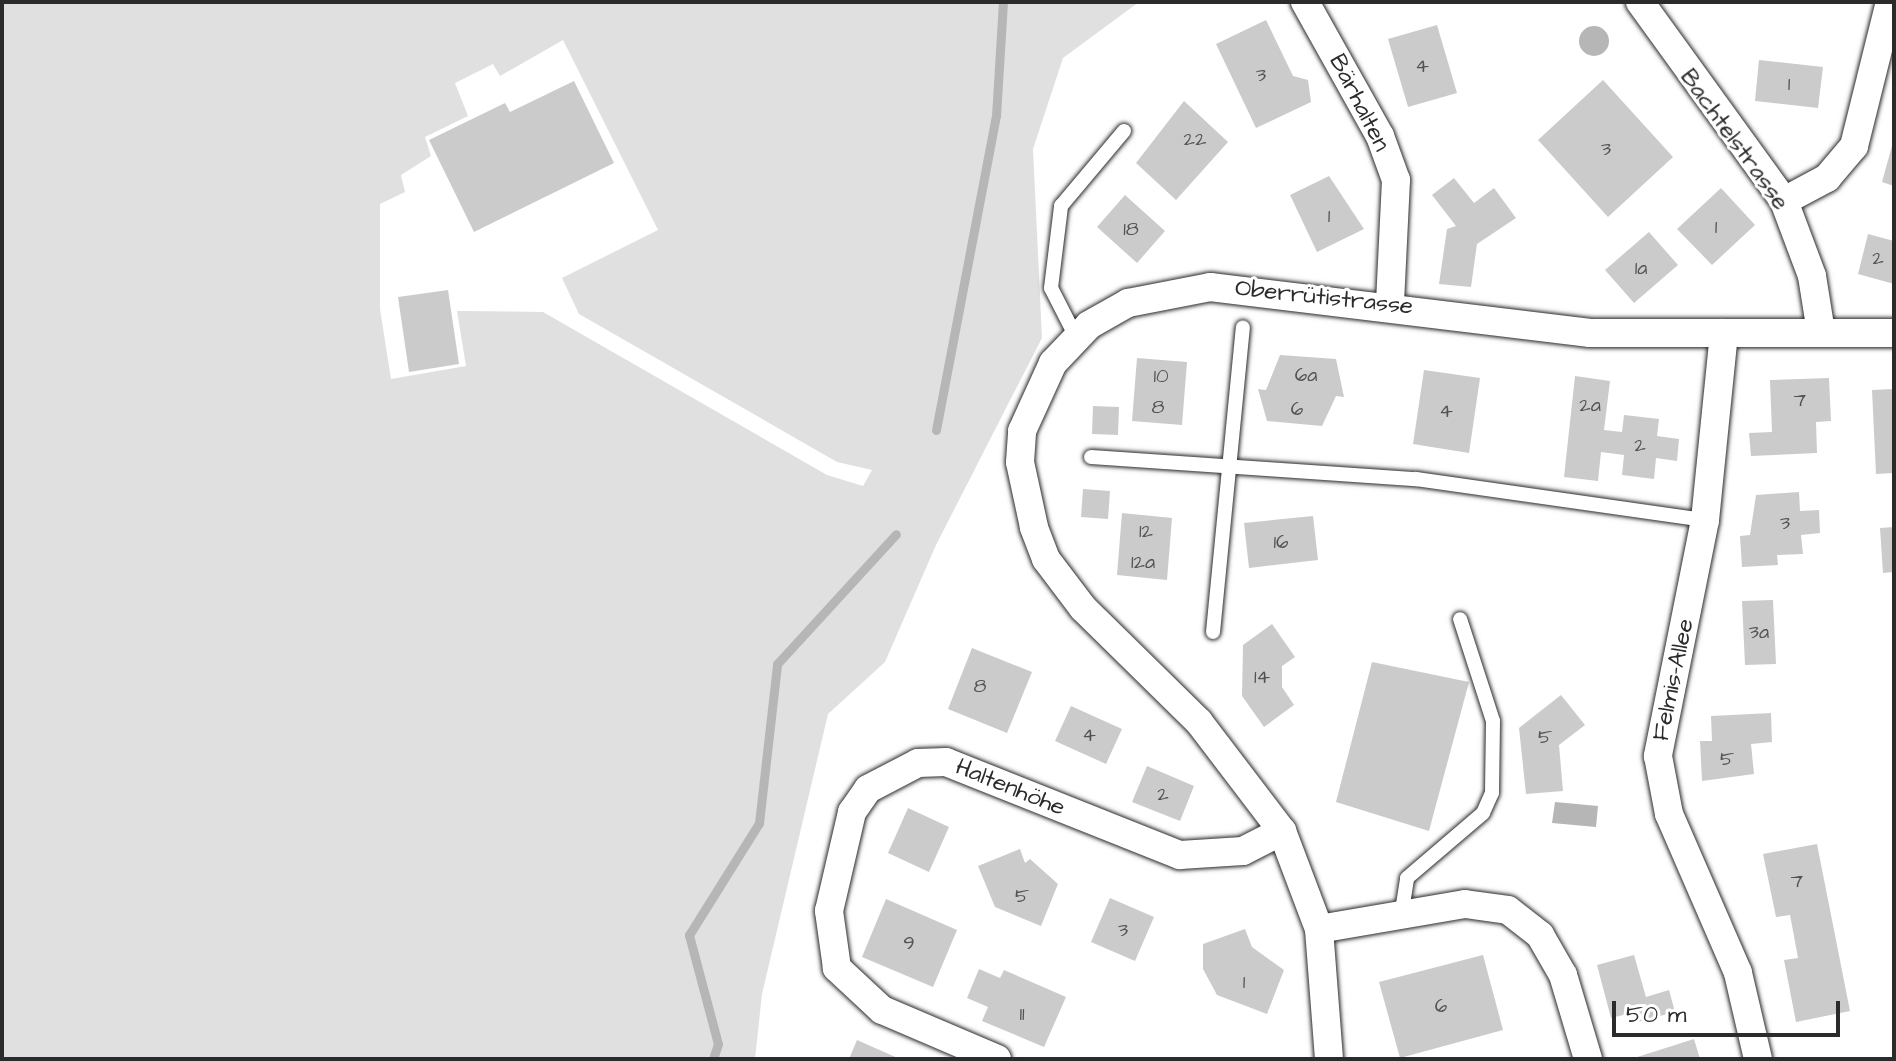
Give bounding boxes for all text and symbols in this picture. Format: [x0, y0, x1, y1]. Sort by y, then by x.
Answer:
street label: Bärhalten [1322, 50, 1396, 156]
house number: 4 [1415, 54, 1429, 78]
house number: 3 [1256, 63, 1266, 87]
street label: Bachtelstrasse [1673, 64, 1795, 216]
house number: 1 [1788, 72, 1790, 96]
house number: 22 [1184, 127, 1206, 151]
house number: 3 [1601, 137, 1611, 161]
house number: 1 [1328, 204, 1330, 228]
house number: 1 [1715, 215, 1717, 239]
house number: 18 [1123, 217, 1139, 241]
house number: 2 [1872, 246, 1884, 270]
house number: 1a [1635, 256, 1647, 280]
street label: Oberrütistrasse [1234, 274, 1414, 322]
house number: 6a [1295, 363, 1317, 387]
house number: 10 [1153, 364, 1169, 388]
house number: 7 [1794, 388, 1806, 412]
house number: 2a [1579, 393, 1601, 417]
house number: 8 [1152, 395, 1164, 419]
house number: 6 [1291, 397, 1303, 421]
house number: 4 [1439, 399, 1453, 423]
house number: 2 [1634, 433, 1646, 457]
house number: 3 [1780, 511, 1790, 535]
house number: 12 [1139, 519, 1153, 543]
house number: 16 [1273, 530, 1289, 554]
house number: 12a [1131, 550, 1155, 574]
street label: Felmis-Allee [1647, 616, 1701, 744]
house number: 3a [1749, 620, 1769, 644]
house number: 14 [1254, 665, 1270, 689]
house number: 8 [974, 674, 986, 698]
house number: 4 [1082, 723, 1096, 747]
house number: 5 [1538, 725, 1552, 749]
house number: 5 [1720, 747, 1734, 771]
street label: Haltenhöhe [951, 753, 1069, 823]
house number: 2 [1157, 782, 1169, 806]
house number: 7 [1791, 869, 1803, 893]
house number: 5 [1015, 884, 1029, 908]
house number: 3 [1118, 918, 1128, 942]
house number: 9 [903, 931, 915, 955]
house number: 1 [1243, 970, 1245, 994]
scale bar [1616, 985, 1844, 1035]
house number: 6 [1435, 994, 1447, 1018]
text: 50 m [1626, 998, 1686, 1032]
house number: 11 [1019, 1002, 1025, 1026]

